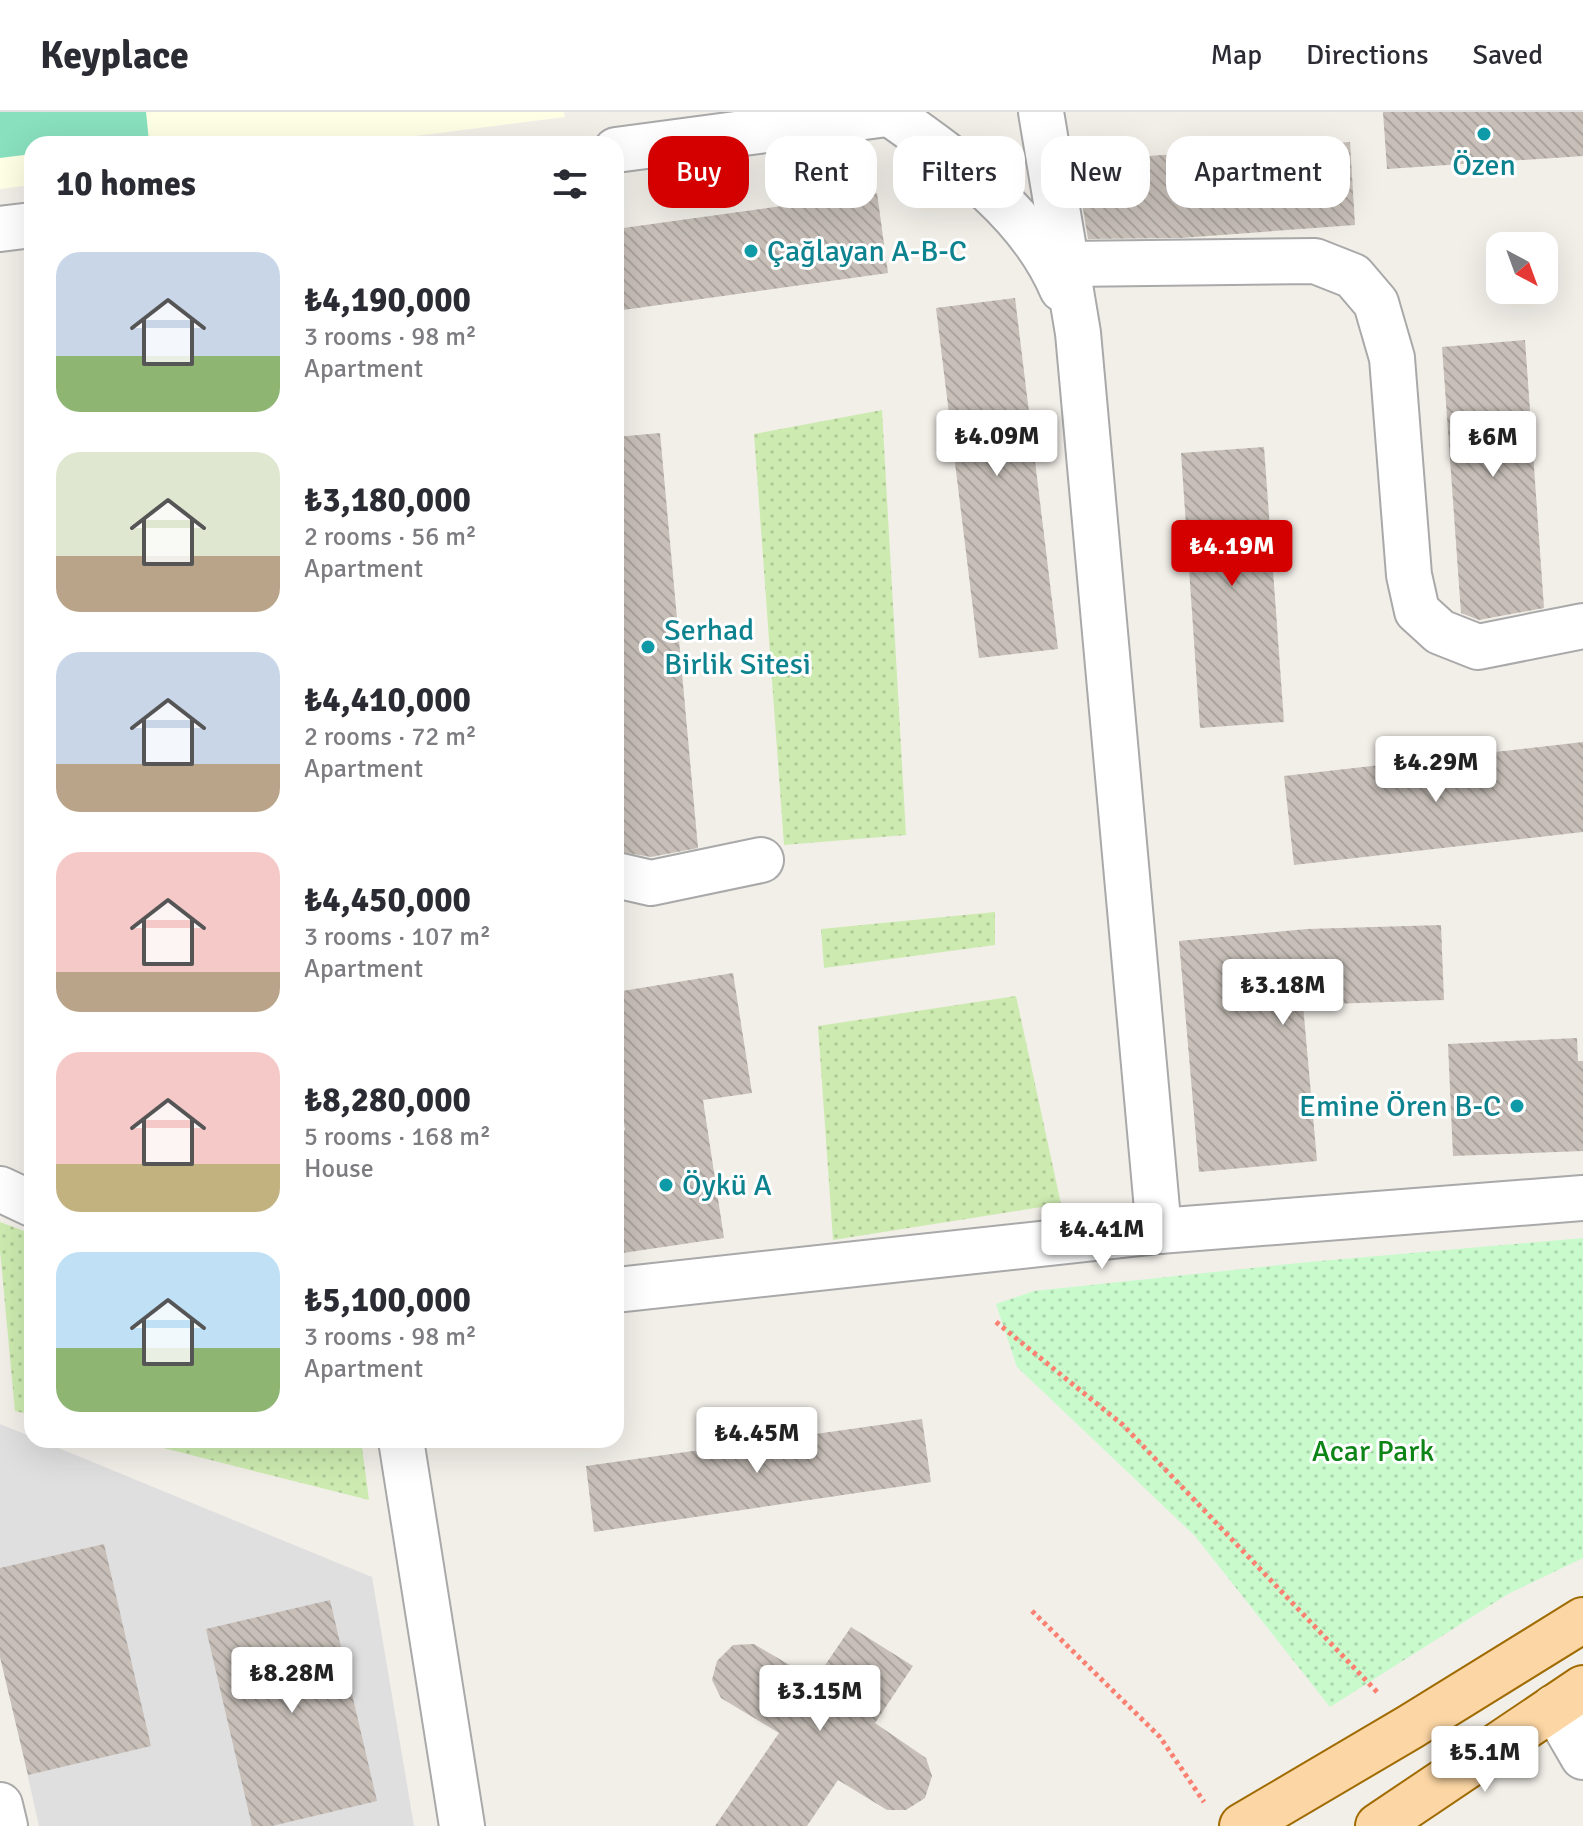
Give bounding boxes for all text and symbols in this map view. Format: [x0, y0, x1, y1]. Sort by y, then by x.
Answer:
text: Keyplace [40, 32, 189, 79]
text: Map [1210, 38, 1262, 72]
text: Directions [1306, 38, 1428, 72]
text: Saved [1472, 38, 1543, 72]
marker: Özen [1475, 125, 1493, 143]
chip: Buy [648, 136, 749, 208]
chip: Rent [765, 136, 877, 208]
chip: Filters [893, 136, 1025, 208]
chip: New [1041, 136, 1150, 208]
chip: Apartment [1166, 136, 1350, 208]
place label: Özen [1452, 147, 1516, 184]
icon: filters [548, 162, 592, 206]
text: 10 homes [56, 163, 196, 205]
north arrow [1486, 232, 1558, 304]
map controls [1486, 232, 1558, 304]
place label: Çağlayan A-B-C [767, 233, 967, 270]
marker: Çağlayan A-B-C [742, 242, 760, 260]
text: ₺4,190,000 [304, 279, 471, 321]
icon: home [120, 284, 216, 380]
text: 3 rooms · 98 m² [304, 321, 477, 353]
text: Apartment [304, 353, 423, 385]
pin: ₺4.09M [932, 410, 1062, 478]
pin: ₺6M [1454, 411, 1532, 479]
text: ₺4.09M [954, 420, 1040, 452]
text: ₺6M [1468, 421, 1518, 453]
text: ₺3,180,000 [304, 479, 471, 521]
icon: home [120, 484, 216, 580]
pin: ₺4.19M [1167, 520, 1297, 588]
text: 2 rooms · 56 m² [304, 521, 477, 553]
text: ₺4.19M [1189, 530, 1275, 562]
text: Apartment [304, 553, 423, 585]
place label: Serhad Birlik Sitesi [664, 612, 811, 683]
marker: Serhad Birlik Sitesi [639, 638, 657, 656]
text: ₺4,410,000 [304, 679, 471, 721]
icon: home [120, 684, 216, 780]
text: 2 rooms · 72 m² [304, 721, 477, 753]
pin: ₺4.29M [1371, 736, 1501, 804]
text: ₺4.29M [1393, 746, 1479, 778]
text: Apartment [304, 753, 423, 785]
text: ₺4,450,000 [304, 879, 471, 921]
icon: home [120, 884, 216, 980]
text: 3 rooms · 107 m² [304, 921, 491, 953]
text: Apartment [304, 953, 423, 985]
pin: ₺3.18M [1218, 959, 1348, 1027]
text: ₺3.18M [1240, 969, 1326, 1001]
text: ₺8,280,000 [304, 1079, 471, 1121]
icon: home [120, 1084, 216, 1180]
place label: Emine Ören B-C [1299, 1088, 1501, 1125]
marker: Emine Ören B-C [1508, 1097, 1526, 1115]
text: 5 rooms · 168 m² [304, 1121, 491, 1153]
text: House [304, 1153, 374, 1185]
place label: Öykü A [682, 1167, 772, 1204]
marker: Öykü A [657, 1176, 675, 1194]
pin: ₺4.41M [1037, 1203, 1167, 1271]
text: ₺4.41M [1059, 1213, 1145, 1245]
text: ₺5,100,000 [304, 1279, 471, 1321]
icon: home [120, 1284, 216, 1380]
text: 3 rooms · 98 m² [304, 1321, 477, 1353]
text: Apartment [304, 1353, 423, 1385]
pin: ₺4.45M [692, 1407, 822, 1475]
text: ₺4.45M [714, 1417, 800, 1449]
park label: Acar Park [1312, 1433, 1434, 1470]
pin: ₺8.28M [227, 1647, 357, 1715]
text: ₺8.28M [249, 1657, 335, 1689]
pin: ₺3.15M [755, 1665, 885, 1733]
text: ₺3.15M [777, 1675, 863, 1707]
pin: ₺5.1M [1429, 1726, 1541, 1794]
text: ₺5.1M [1449, 1736, 1521, 1768]

